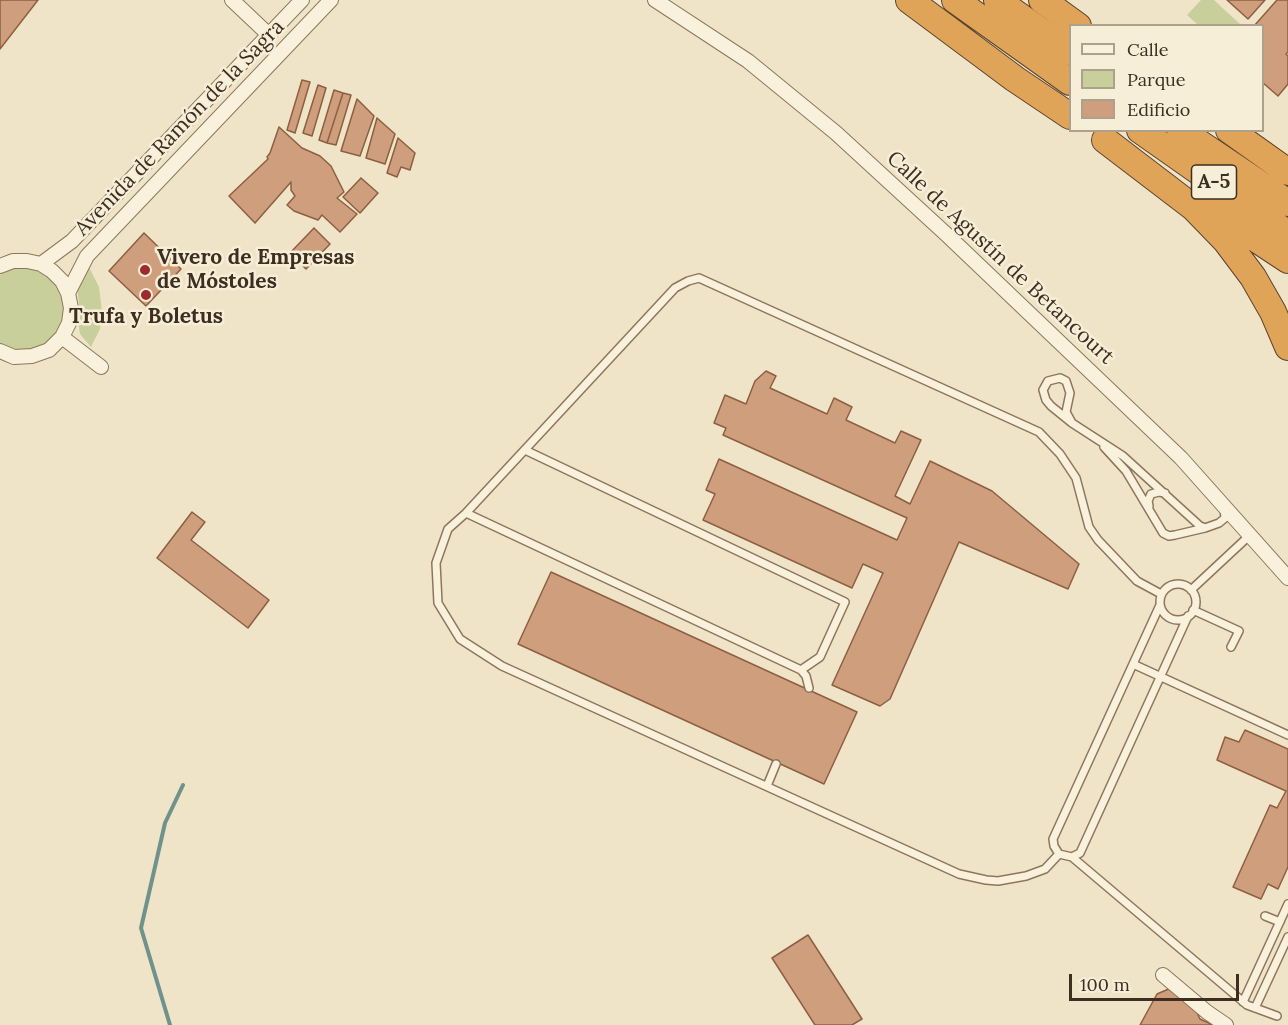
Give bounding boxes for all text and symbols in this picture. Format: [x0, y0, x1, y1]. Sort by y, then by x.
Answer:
street label: Avenida de Ramón de la Sagra [70, 15, 290, 241]
legend [1069, 24, 1264, 132]
text: Calle [1127, 38, 1168, 61]
text: Parque [1127, 68, 1186, 91]
text: Edificio [1127, 98, 1190, 121]
street label: Calle de Agustín de Betancourt [881, 146, 1119, 370]
road number: A-5 [1192, 165, 1236, 199]
place label: Vivero de Empresas de Móstoles [157, 245, 354, 295]
marker: Vivero de Empresas de Móstoles [138, 263, 152, 277]
marker: Trufa y Boletus [139, 288, 153, 302]
place label: Trufa y Boletus [69, 304, 223, 330]
scale bar [1072, 962, 1242, 1000]
text: 100 m [1080, 973, 1130, 996]

